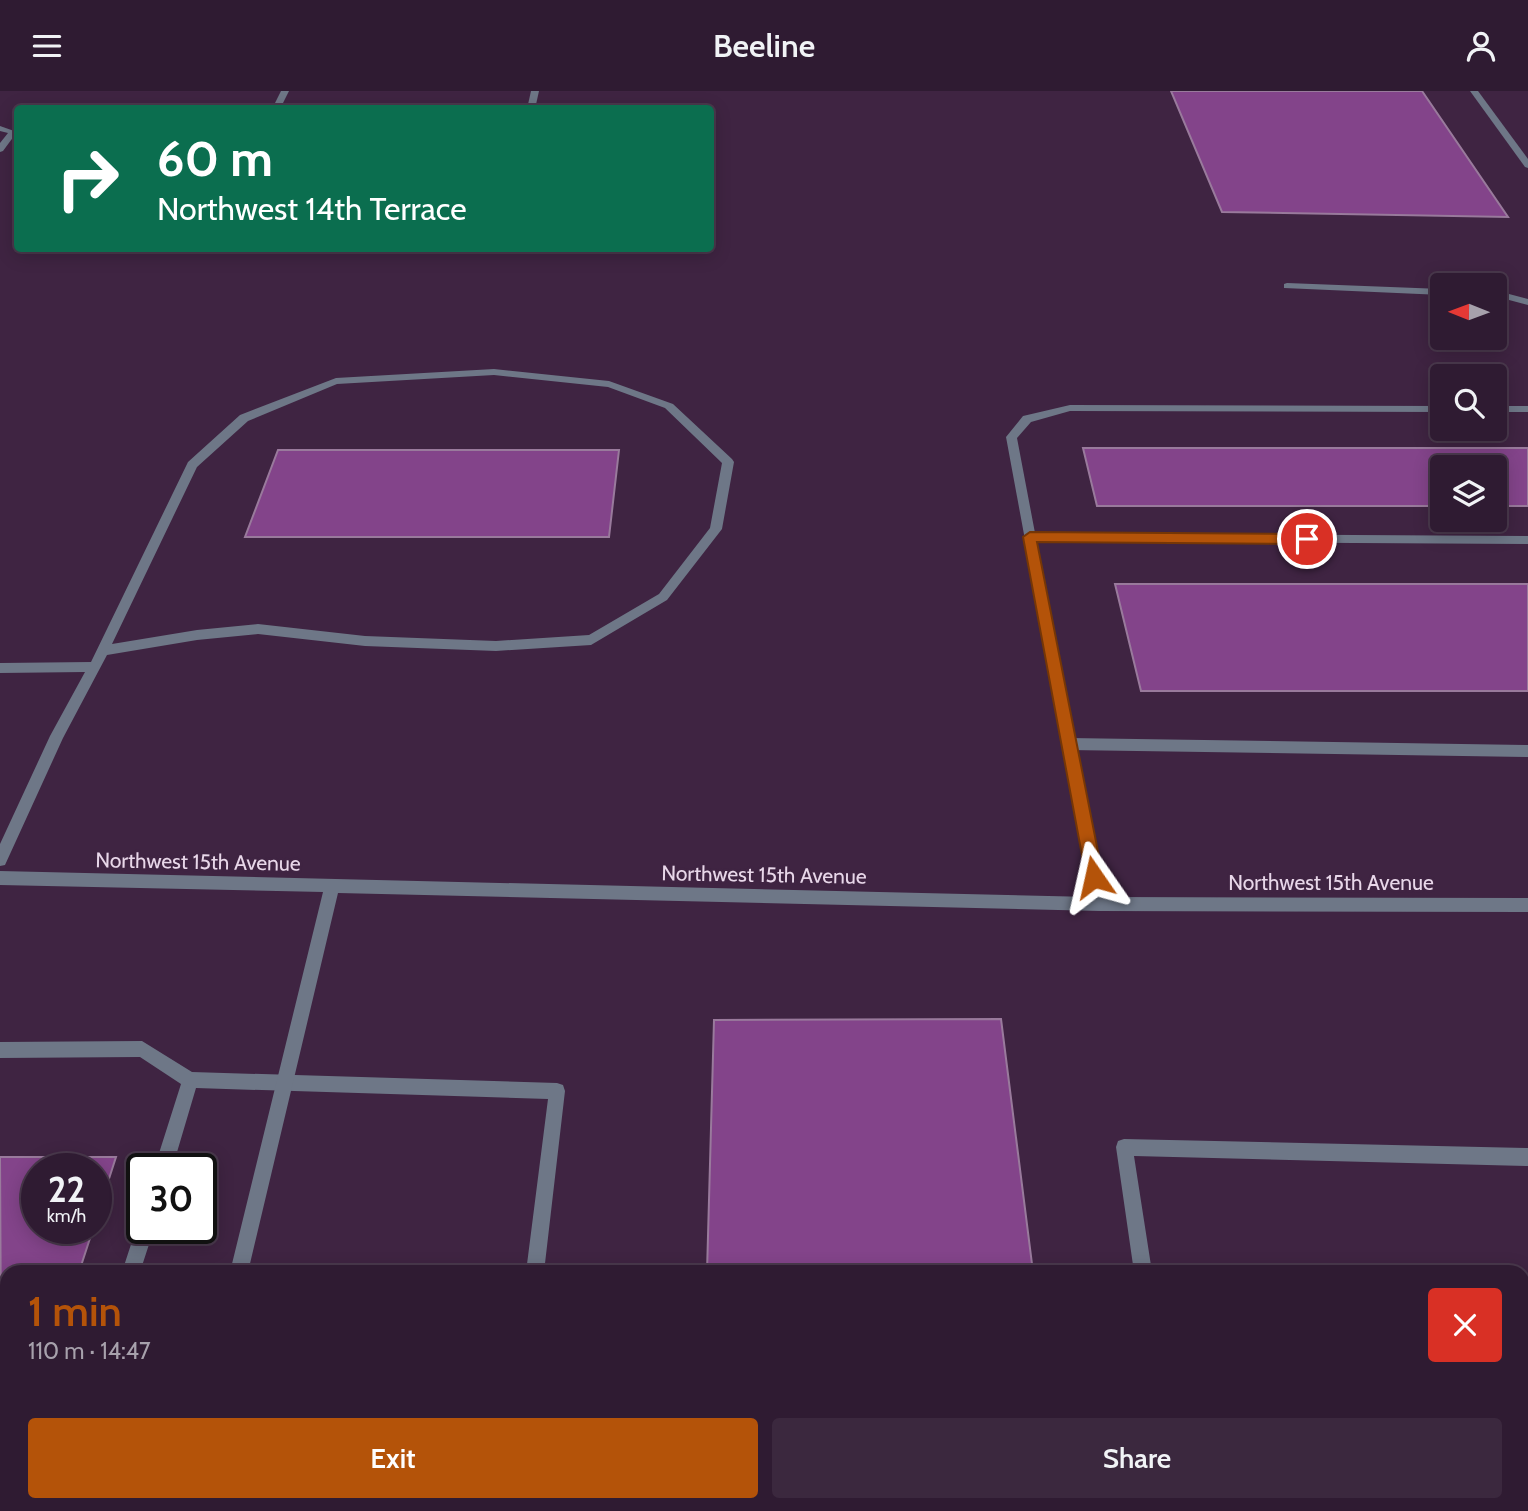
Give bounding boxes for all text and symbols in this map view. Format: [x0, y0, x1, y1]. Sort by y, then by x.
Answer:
text: Beeline [713, 26, 815, 65]
icon: menu [28, 27, 66, 65]
icon: person [1462, 27, 1500, 65]
text: 60 m [157, 129, 273, 188]
icon: right [42, 133, 133, 224]
text: Northwest 14th Terrace [157, 189, 467, 228]
north arrow [1430, 273, 1507, 350]
map controls [1430, 273, 1507, 532]
button: search [1430, 364, 1507, 441]
button: layers [1430, 455, 1507, 532]
pin [1277, 509, 1337, 569]
icon: arrive [1288, 520, 1326, 558]
position arrow [1057, 840, 1131, 914]
street label: Northwest 15th Avenue [95, 847, 301, 876]
street label: Northwest 15th Avenue [661, 860, 867, 889]
street label: Northwest 15th Avenue [1228, 870, 1434, 895]
speed limit sign: 30 [126, 1153, 217, 1244]
text: 22 [48, 1168, 85, 1211]
text: km/h [47, 1205, 86, 1227]
text: 1 min [28, 1285, 122, 1337]
button: close [1428, 1288, 1502, 1362]
text: 110 m · 14:47 [28, 1337, 151, 1365]
button: Exit [28, 1418, 758, 1498]
button: Share [772, 1418, 1502, 1498]

